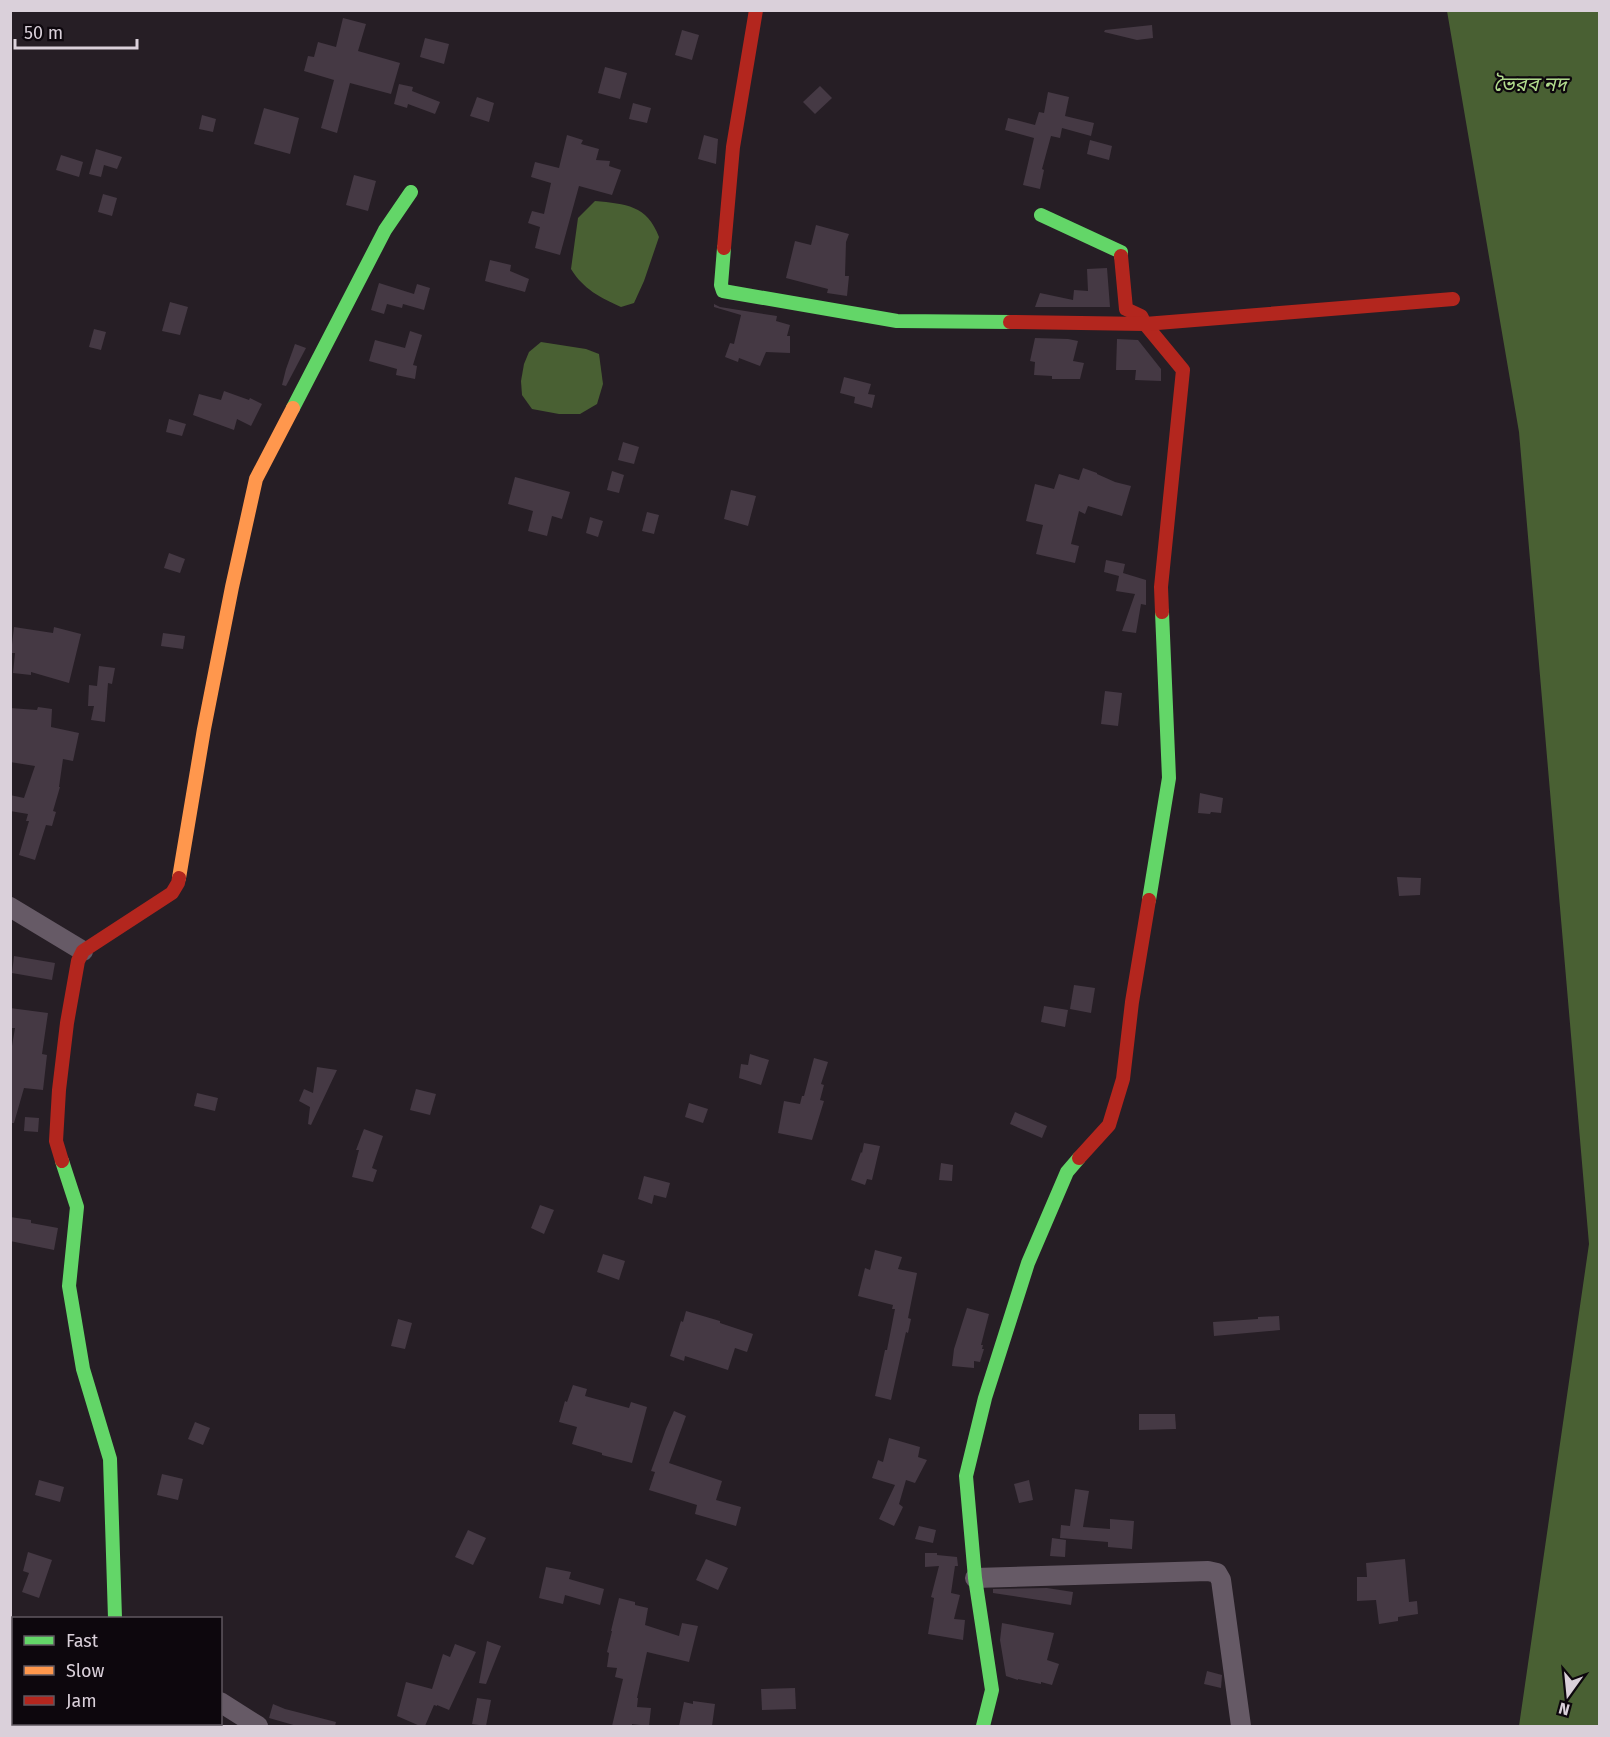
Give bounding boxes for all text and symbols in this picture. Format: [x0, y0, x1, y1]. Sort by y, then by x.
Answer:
scale bar [15, 12, 136, 50]
text: 50 m [24, 22, 63, 44]
water label: ভৈরব নদ [1493, 72, 1571, 96]
legend [12, 1617, 222, 1725]
text: Fast [66, 1630, 99, 1652]
text: Slow [66, 1660, 105, 1682]
north arrow [1538, 1665, 1598, 1725]
text: Jam [66, 1690, 97, 1712]
text: N [1557, 1698, 1572, 1720]

